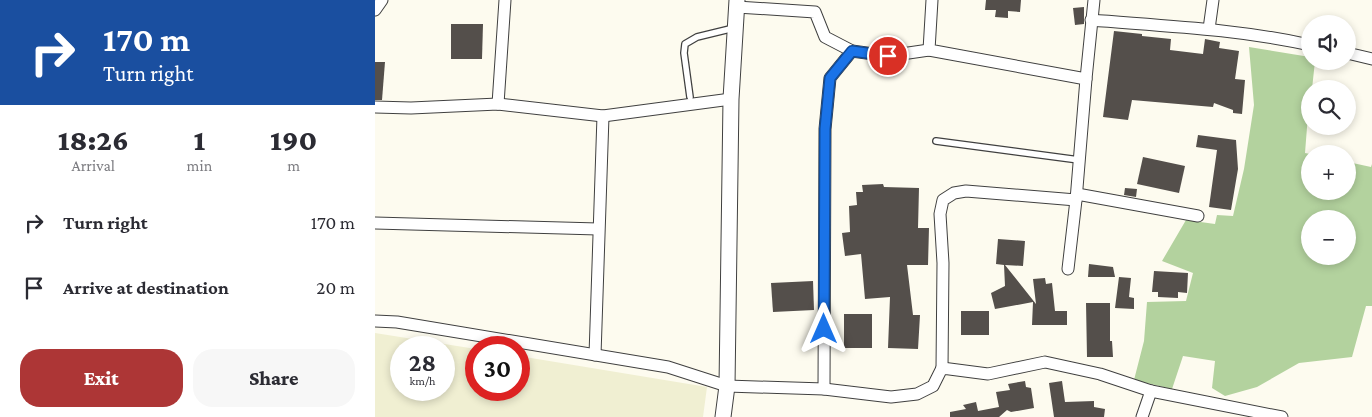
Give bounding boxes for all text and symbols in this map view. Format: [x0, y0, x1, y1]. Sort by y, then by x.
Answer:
map controls [1301, 15, 1356, 265]
button: sound [1301, 15, 1356, 70]
icon: right [20, 20, 85, 85]
text: 170 m [103, 20, 190, 59]
pin [867, 35, 909, 77]
icon: arrive [874, 42, 902, 70]
text: Turn right [103, 61, 194, 86]
button: search [1301, 80, 1356, 135]
text: 18:26 [58, 123, 129, 156]
text: 1 [194, 123, 205, 156]
text: 190 [270, 123, 317, 156]
button: + [1301, 145, 1356, 200]
text: Arrival [72, 157, 115, 174]
text: min [187, 157, 212, 174]
text: m [287, 157, 300, 174]
icon: right [20, 209, 48, 237]
button: − [1301, 210, 1356, 265]
text: Turn right [63, 212, 148, 233]
text: 170 m [311, 212, 355, 233]
icon: arrive [20, 274, 48, 302]
text: Arrive at destination [63, 277, 229, 298]
text: 20 m [316, 277, 355, 298]
position arrow [797, 302, 849, 354]
speed limit sign: 30 [465, 336, 530, 401]
button: Exit [20, 349, 183, 407]
button: Share [193, 349, 355, 407]
text: 28 [409, 349, 436, 376]
text: km/h [410, 374, 435, 388]

